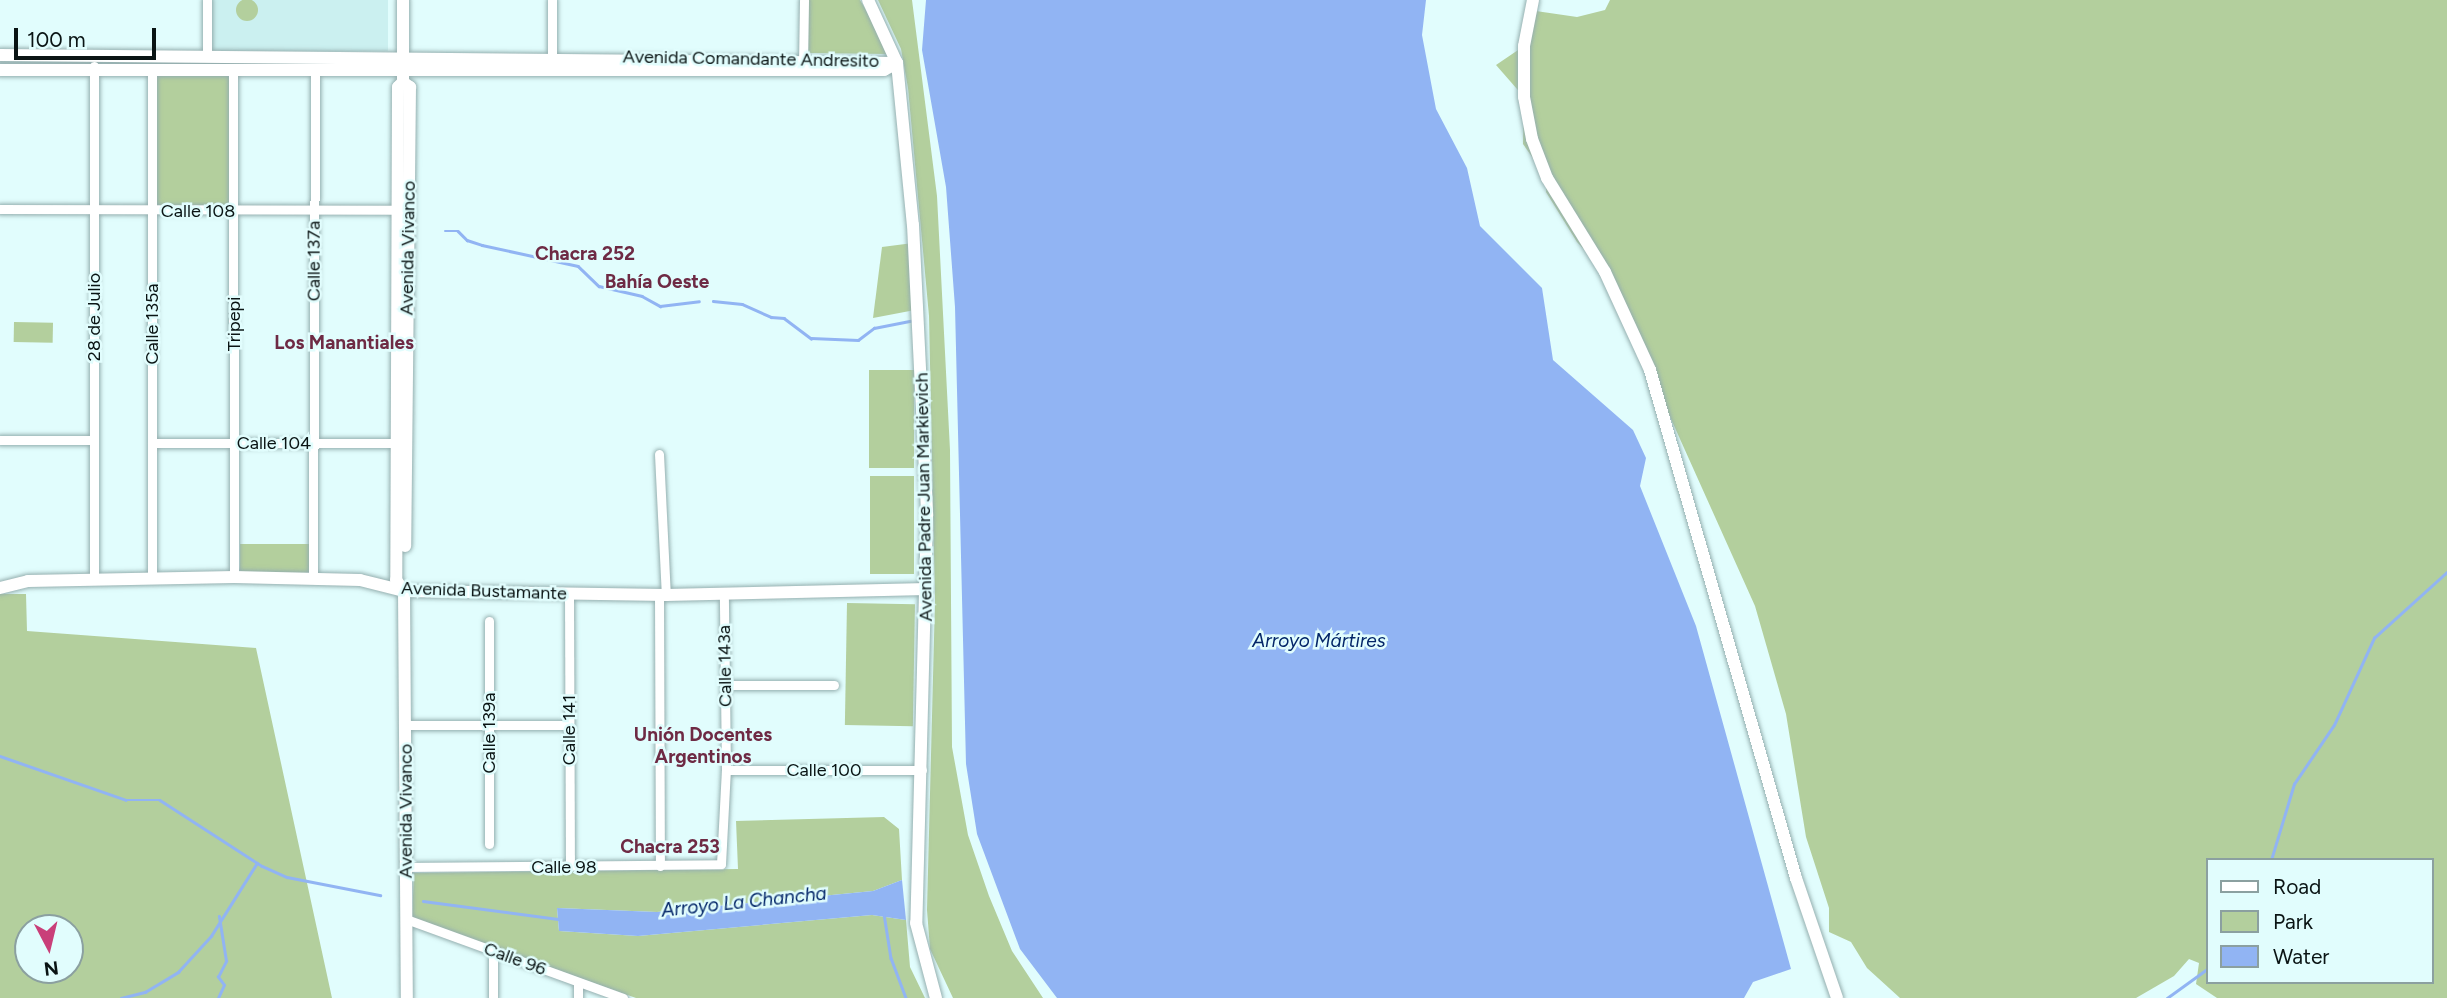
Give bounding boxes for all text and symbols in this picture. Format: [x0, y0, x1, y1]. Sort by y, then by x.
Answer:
scale bar [18, 14, 159, 58]
text: 100 m [27, 27, 86, 52]
street label: Avenida Comandante Andresito [623, 46, 879, 72]
street label: Avenida Vivanco [396, 181, 420, 315]
street label: Calle 108 [161, 200, 235, 222]
street label: Calle 137a [303, 221, 325, 301]
district label: Chacra 252 [535, 243, 635, 265]
district label: Bahía Oeste [605, 271, 709, 293]
street label: 28 de Julio [83, 273, 105, 361]
street label: Calle 135a [141, 283, 163, 365]
street label: Tripepi [223, 297, 245, 351]
district label: Los Manantiales [274, 332, 414, 354]
street label: Avenida Padre Juan Markievich [911, 372, 937, 622]
street label: Calle 104 [237, 432, 311, 454]
street label: Avenida Bustamante [401, 577, 567, 605]
street label: Calle 143a [713, 625, 737, 707]
water label: Arroyo Mártires [1252, 630, 1386, 652]
street label: Calle 139a [478, 693, 500, 773]
street label: Calle 141 [558, 695, 580, 765]
district label: Unión Docentes Argentinos [634, 724, 772, 768]
street label: Avenida Vivanco [395, 744, 417, 878]
street label: Calle 100 [787, 759, 861, 781]
district label: Chacra 253 [620, 836, 720, 858]
street label: Calle 98 [531, 856, 597, 878]
legend [2206, 858, 2433, 984]
text: Road [2273, 874, 2321, 899]
water label: Arroyo La Chancha [660, 882, 828, 922]
text: Park [2273, 909, 2313, 934]
north arrow [14, 914, 84, 984]
street label: Calle 96 [481, 938, 549, 980]
text: Water [2273, 944, 2329, 969]
text: N [43, 956, 60, 981]

